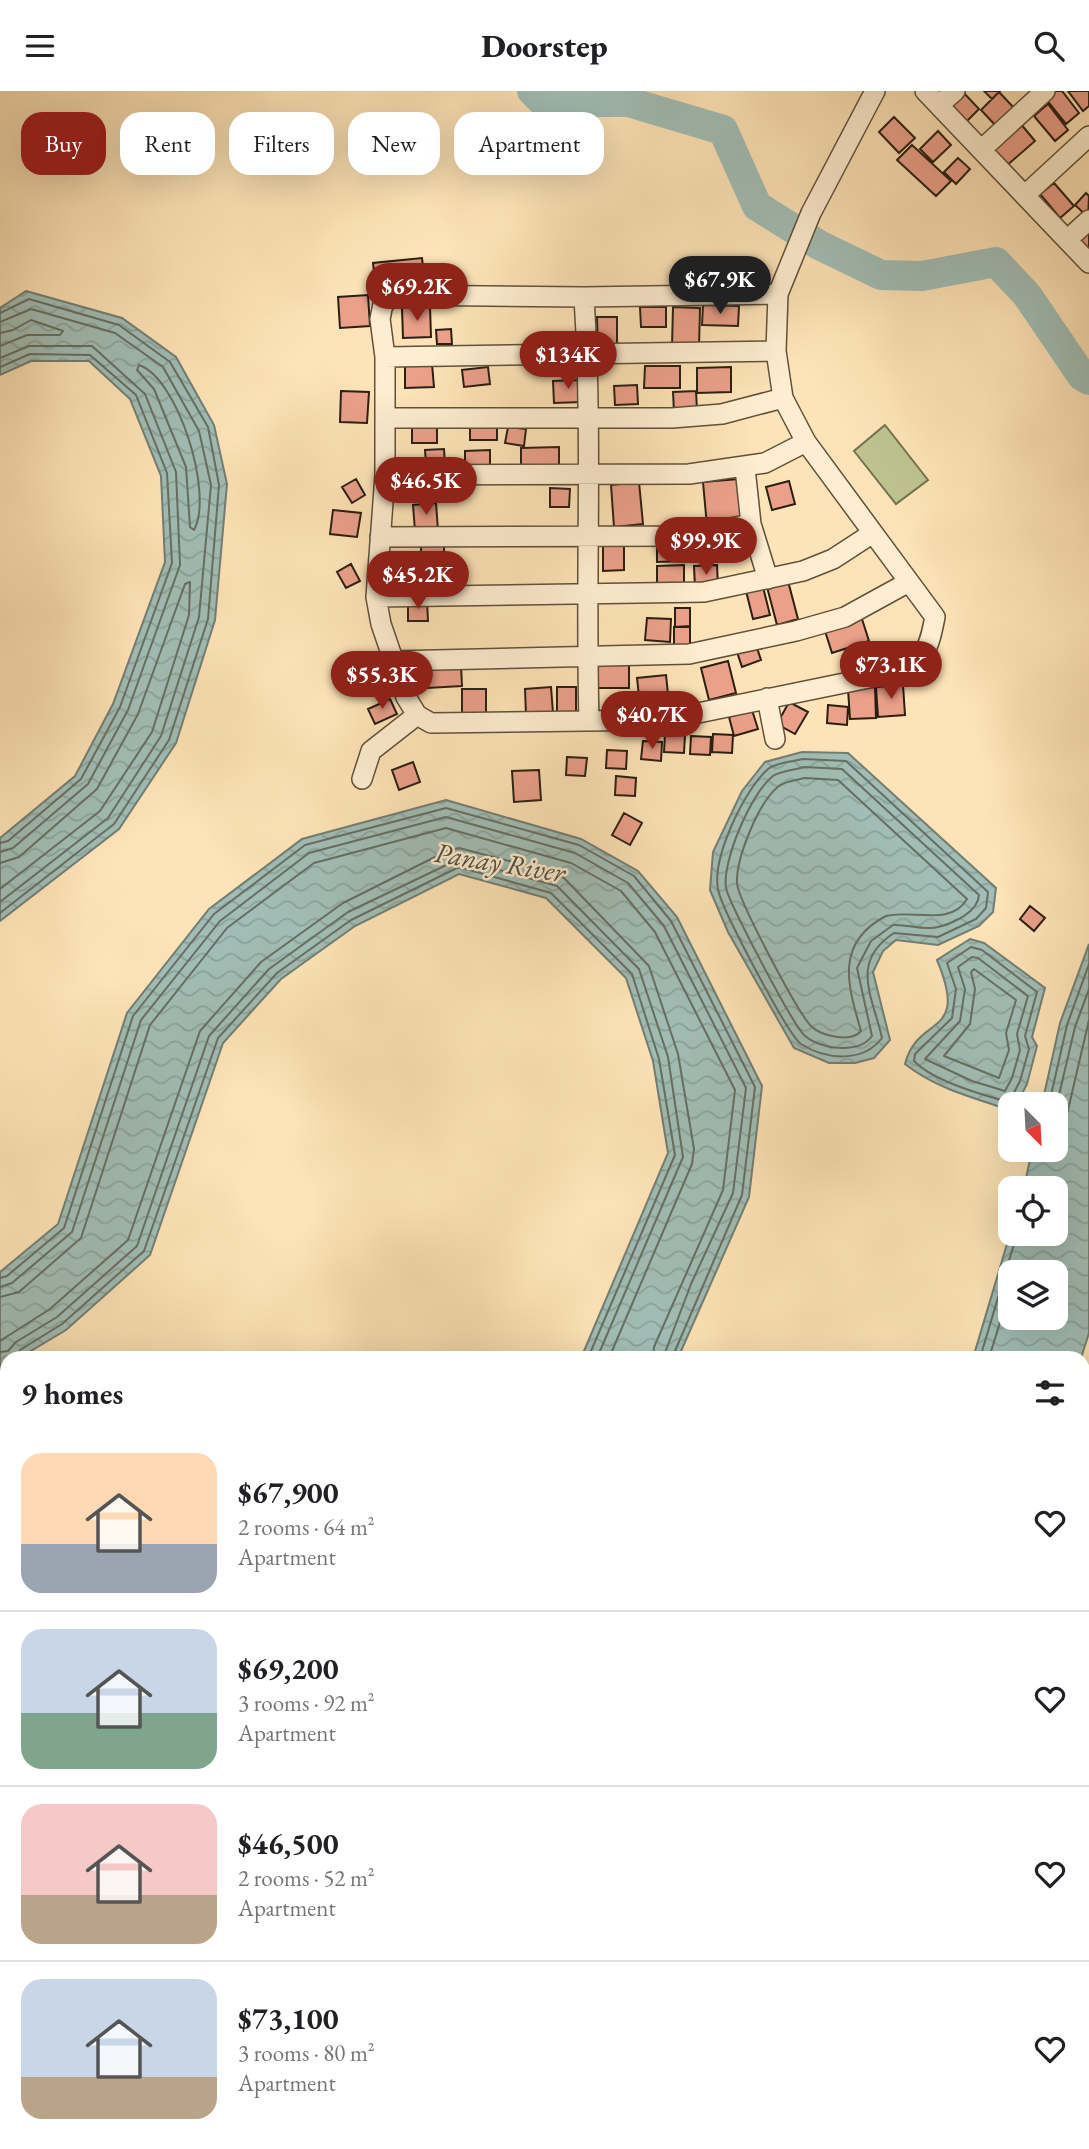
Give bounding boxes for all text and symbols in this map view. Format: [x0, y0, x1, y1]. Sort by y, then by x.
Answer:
text: Doorstep [481, 25, 608, 67]
icon: menu [21, 27, 59, 65]
icon: search [1030, 27, 1068, 65]
chip: Buy [21, 112, 106, 175]
chip: Rent [120, 112, 215, 175]
chip: Filters [229, 112, 334, 175]
chip: New [348, 112, 440, 175]
chip: Apartment [454, 112, 604, 175]
pin: $67.9K [663, 257, 777, 316]
pin: $69.2K [360, 264, 474, 323]
text: $67.9K [685, 264, 755, 294]
text: $69.2K [382, 271, 452, 301]
pin: $134K [519, 331, 617, 391]
text: $134K [536, 339, 600, 369]
pin: $46.5K [369, 457, 483, 517]
text: $46.5K [391, 465, 461, 495]
pin: $99.9K [649, 517, 763, 577]
text: $99.9K [671, 525, 741, 555]
pin: $45.2K [361, 552, 475, 611]
text: $45.2K [383, 559, 453, 589]
pin: $73.1K [834, 641, 948, 701]
text: $73.1K [856, 649, 926, 679]
pin: $55.3K [325, 651, 439, 711]
text: $55.3K [347, 659, 417, 689]
pin: $40.7K [595, 691, 709, 751]
text: $40.7K [617, 699, 687, 729]
water label: Panay River [432, 834, 569, 890]
north arrow [998, 1092, 1068, 1162]
map controls [998, 1092, 1068, 1330]
button: locate [998, 1176, 1068, 1246]
button: layers [998, 1260, 1068, 1330]
text: 9 homes [21, 1374, 123, 1413]
icon: filters [1031, 1374, 1069, 1412]
text: $67,900 [238, 1473, 339, 1512]
icon: home [77, 1481, 161, 1565]
icon: heart [1031, 1504, 1069, 1542]
text: 2 rooms · 64 m² [238, 1512, 375, 1542]
text: Apartment [238, 1542, 336, 1572]
text: $69,200 [238, 1649, 339, 1688]
icon: home [77, 1657, 161, 1741]
icon: heart [1031, 1680, 1069, 1718]
text: 3 rooms · 92 m² [238, 1688, 375, 1718]
text: Apartment [238, 1718, 336, 1748]
text: $46,500 [238, 1824, 339, 1863]
icon: home [77, 1832, 161, 1916]
icon: heart [1031, 1855, 1069, 1893]
text: 2 rooms · 52 m² [238, 1863, 375, 1893]
text: Apartment [238, 1893, 336, 1923]
text: $73,100 [238, 1999, 339, 2038]
icon: home [77, 2007, 161, 2091]
icon: heart [1031, 2030, 1069, 2068]
text: 3 rooms · 80 m² [238, 2038, 375, 2068]
text: Apartment [238, 2068, 336, 2098]

